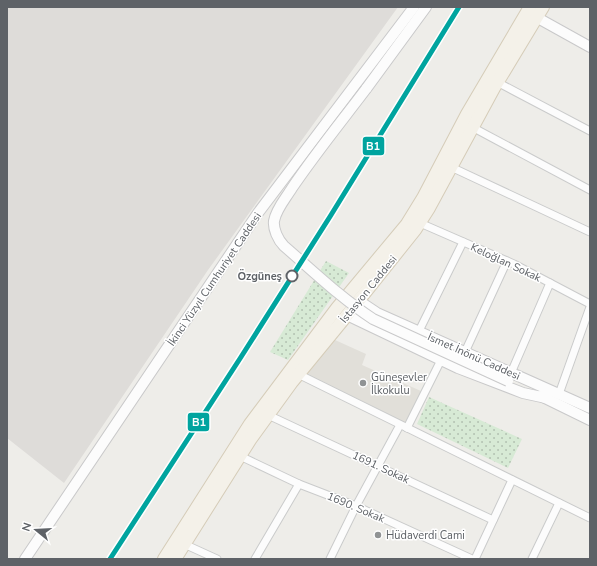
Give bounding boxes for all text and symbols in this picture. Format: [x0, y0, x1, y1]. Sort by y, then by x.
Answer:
line badge: B1 [362, 136, 385, 156]
text: B1 [366, 139, 380, 154]
street label: İkinci Yüzyıl Cumhuriyet Caddesi [164, 209, 265, 349]
street label: Keloğlan Sokak [468, 240, 544, 286]
street label: İstasyon Caddesi [336, 252, 400, 326]
place label: Özgüneş [237, 268, 282, 284]
marker: Özgüneş [285, 269, 299, 283]
street label: İsmet İnönü Caddesi [425, 329, 523, 384]
place label: Güneşevler İlkokulu [371, 370, 427, 398]
marker: Güneşevler İlkokulu [358, 378, 368, 388]
line badge: B1 [187, 412, 210, 432]
text: B1 [192, 415, 206, 430]
street label: 1691. Sokak [350, 448, 412, 487]
street label: 1690. Sokak [325, 489, 387, 527]
north arrow [16, 510, 56, 550]
text: N [19, 521, 35, 533]
place label: Hüdaverdi Cami [386, 528, 465, 543]
marker: Hüdaverdi Cami [373, 530, 383, 540]

